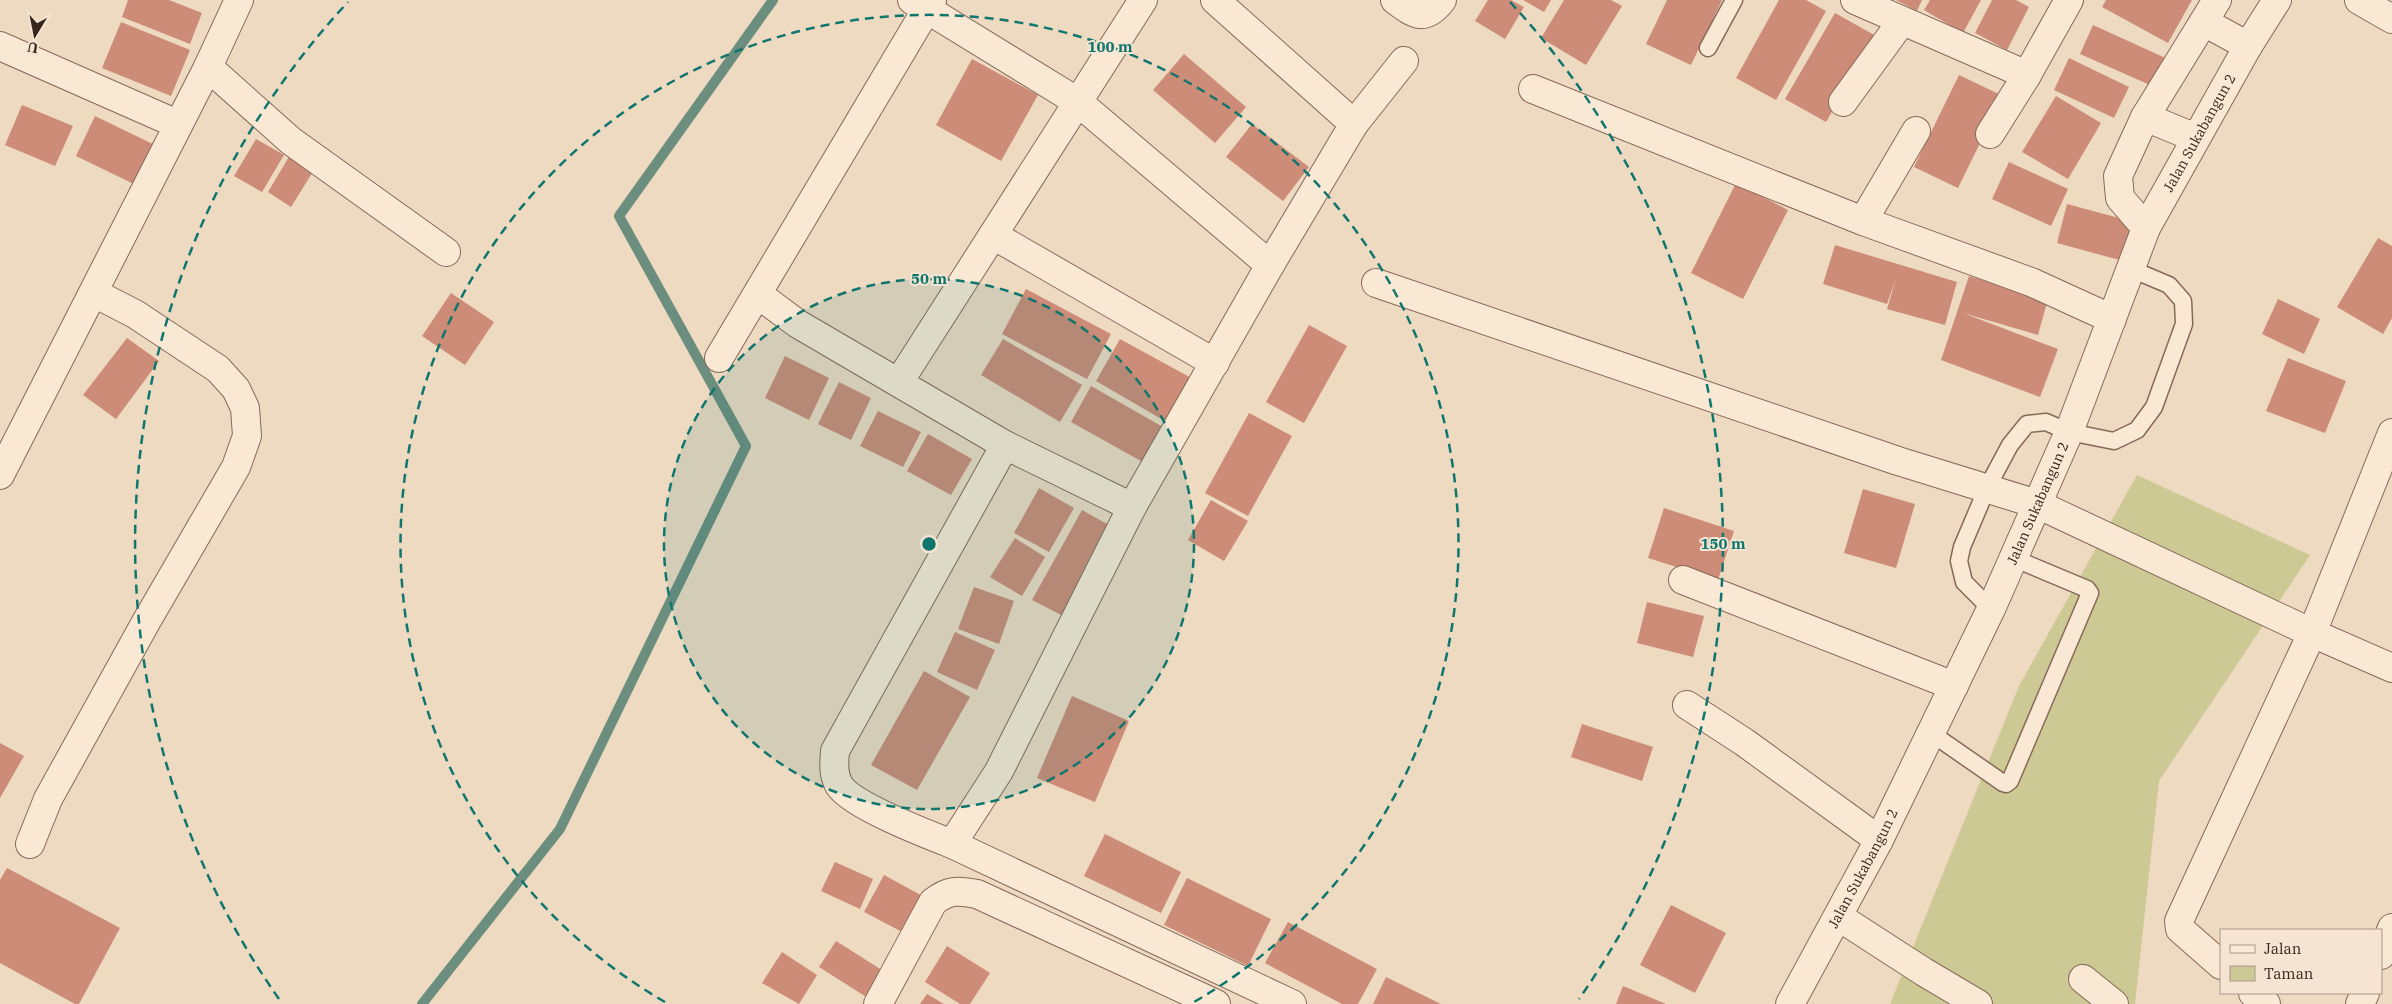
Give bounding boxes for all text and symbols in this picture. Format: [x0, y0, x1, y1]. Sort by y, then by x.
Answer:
north arrow [10, 10, 60, 60]
text: 100 m [1087, 37, 1133, 56]
text: U [26, 38, 40, 58]
street label: Jalan Sukabangun 2 [2159, 70, 2240, 195]
text: 50 m [911, 269, 947, 288]
street label: Jalan Sukabangun 2 [2003, 439, 2073, 567]
text: 150 m [1700, 534, 1746, 553]
centre of rings [920, 535, 938, 553]
street label: Jalan Sukabangun 2 [1824, 806, 1902, 931]
legend [2220, 929, 2382, 994]
text: Jalan [2264, 939, 2302, 958]
text: Taman [2264, 964, 2314, 983]

